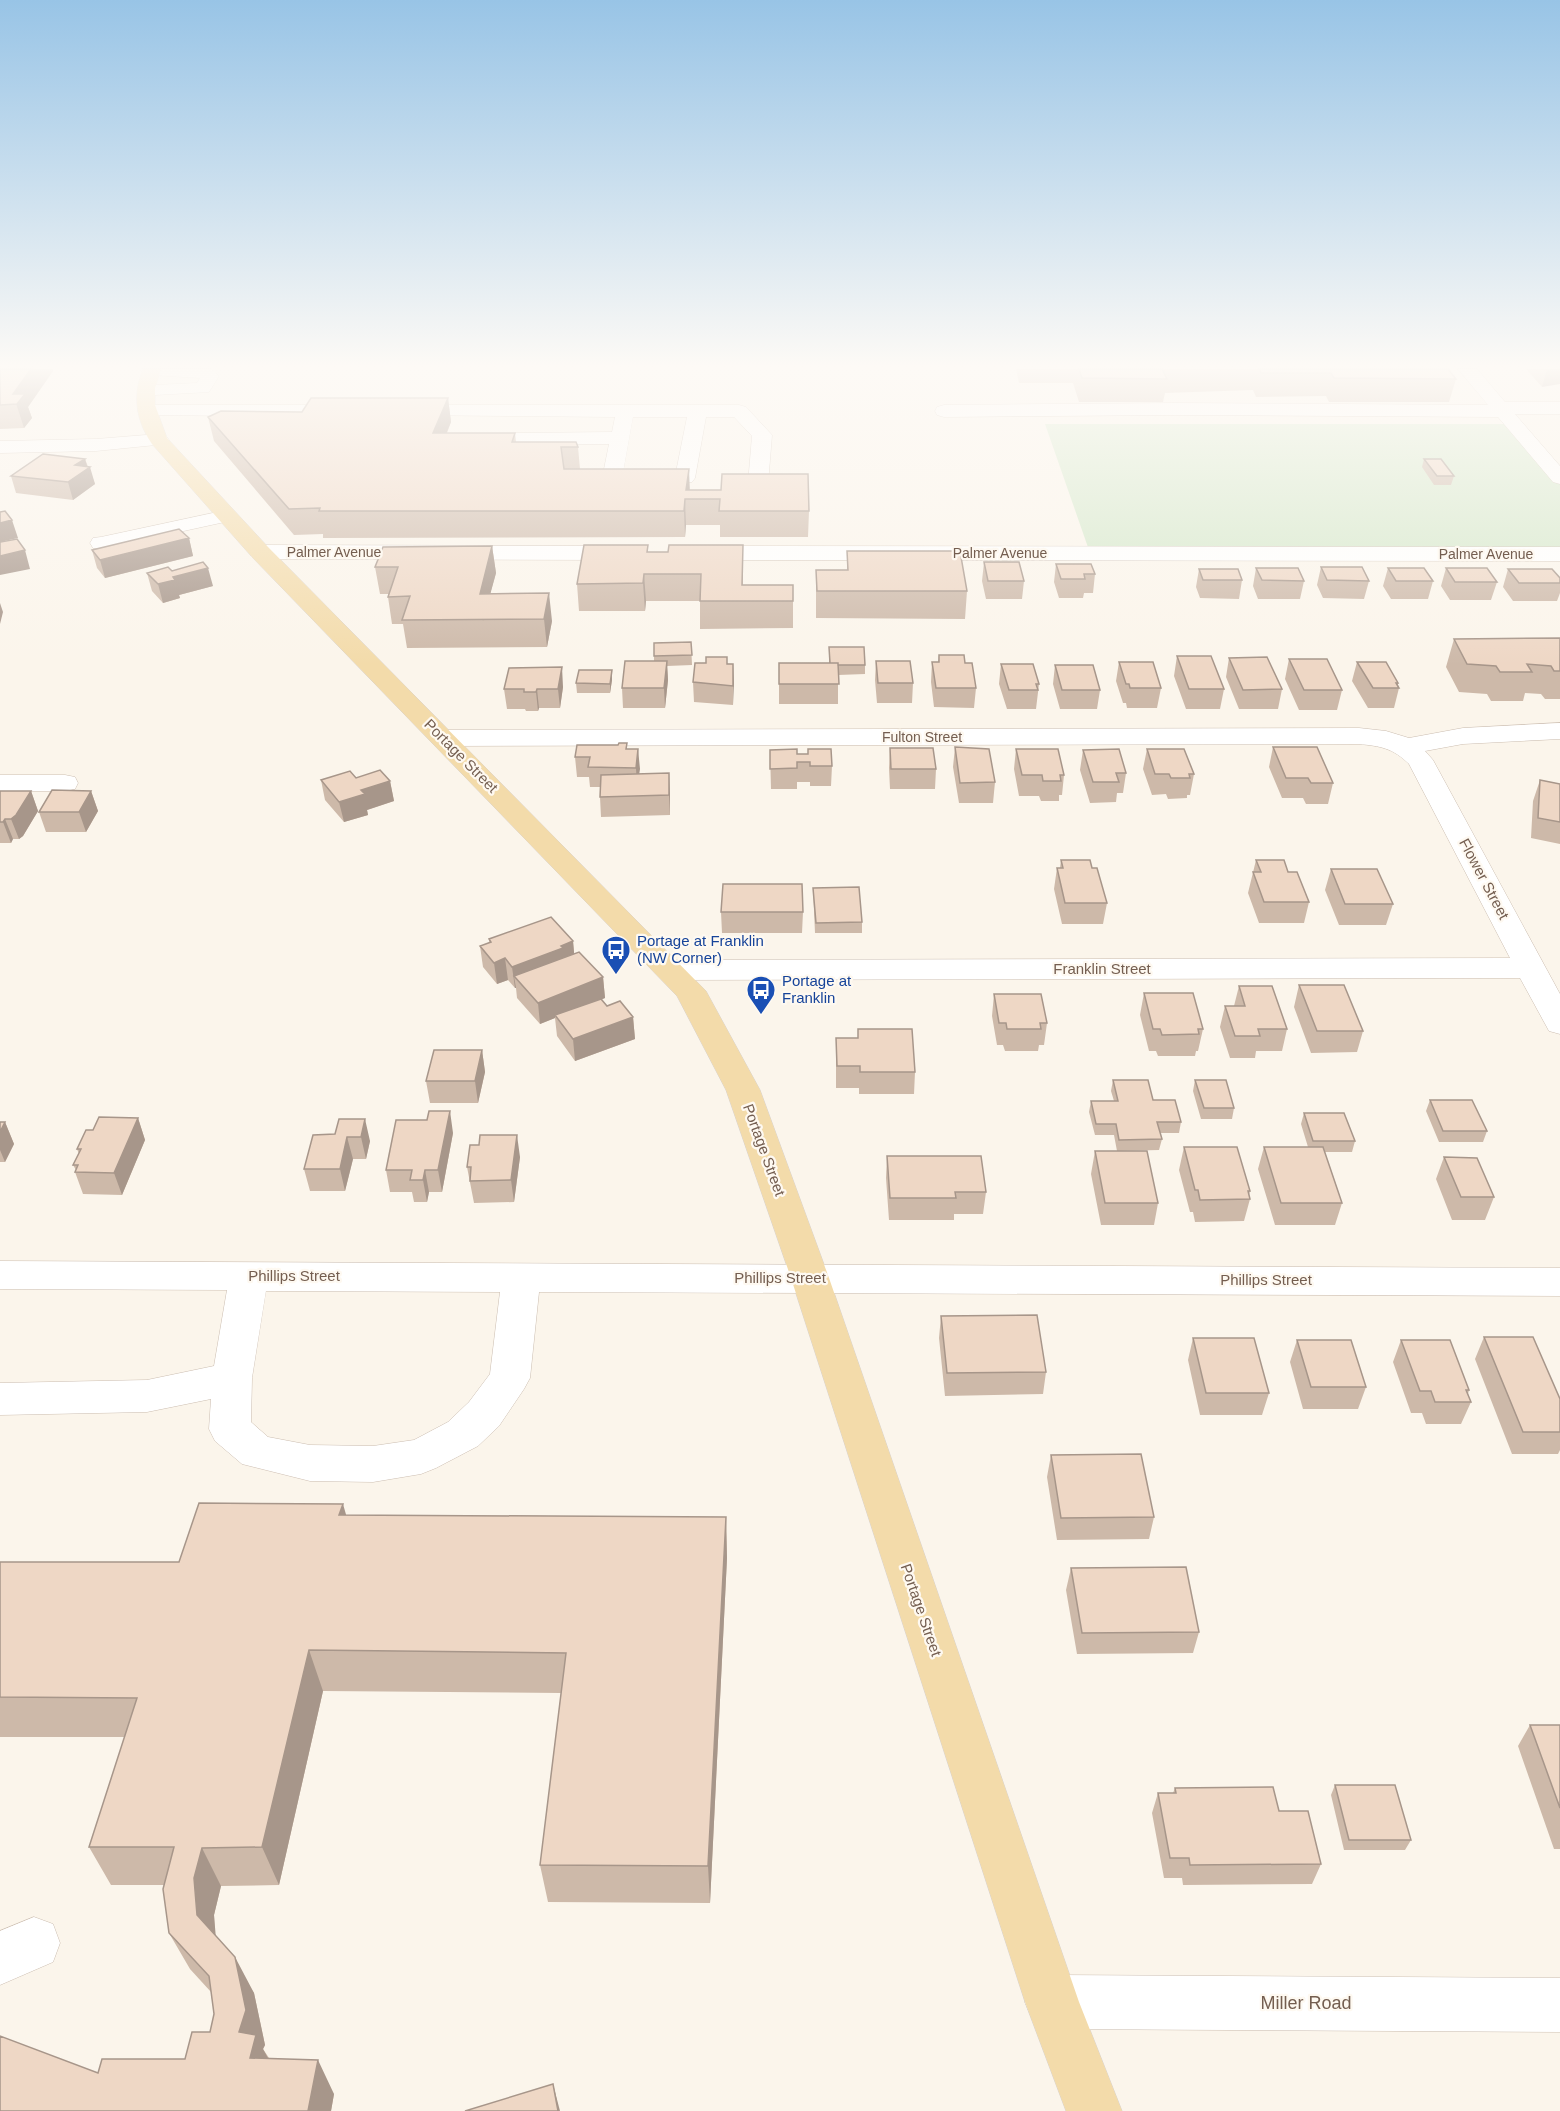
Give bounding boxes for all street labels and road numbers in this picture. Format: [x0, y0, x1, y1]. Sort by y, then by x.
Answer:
street label: Palmer Avenue [287, 544, 382, 560]
street label: Palmer Avenue [953, 545, 1048, 561]
street label: Palmer Avenue [1439, 546, 1534, 562]
street label: Portage Street [421, 715, 502, 796]
street label: Fulton Street [882, 729, 962, 745]
street label: Flower Street [1456, 835, 1513, 923]
street label: Franklin Street [1053, 960, 1152, 977]
street label: Portage Street [740, 1101, 789, 1199]
street label: Phillips Street [248, 1267, 341, 1284]
street label: Phillips Street [734, 1269, 827, 1286]
street label: Phillips Street [1220, 1271, 1313, 1288]
street label: Portage Street [898, 1561, 946, 1659]
street label: Miller Road [1260, 1993, 1352, 2013]

